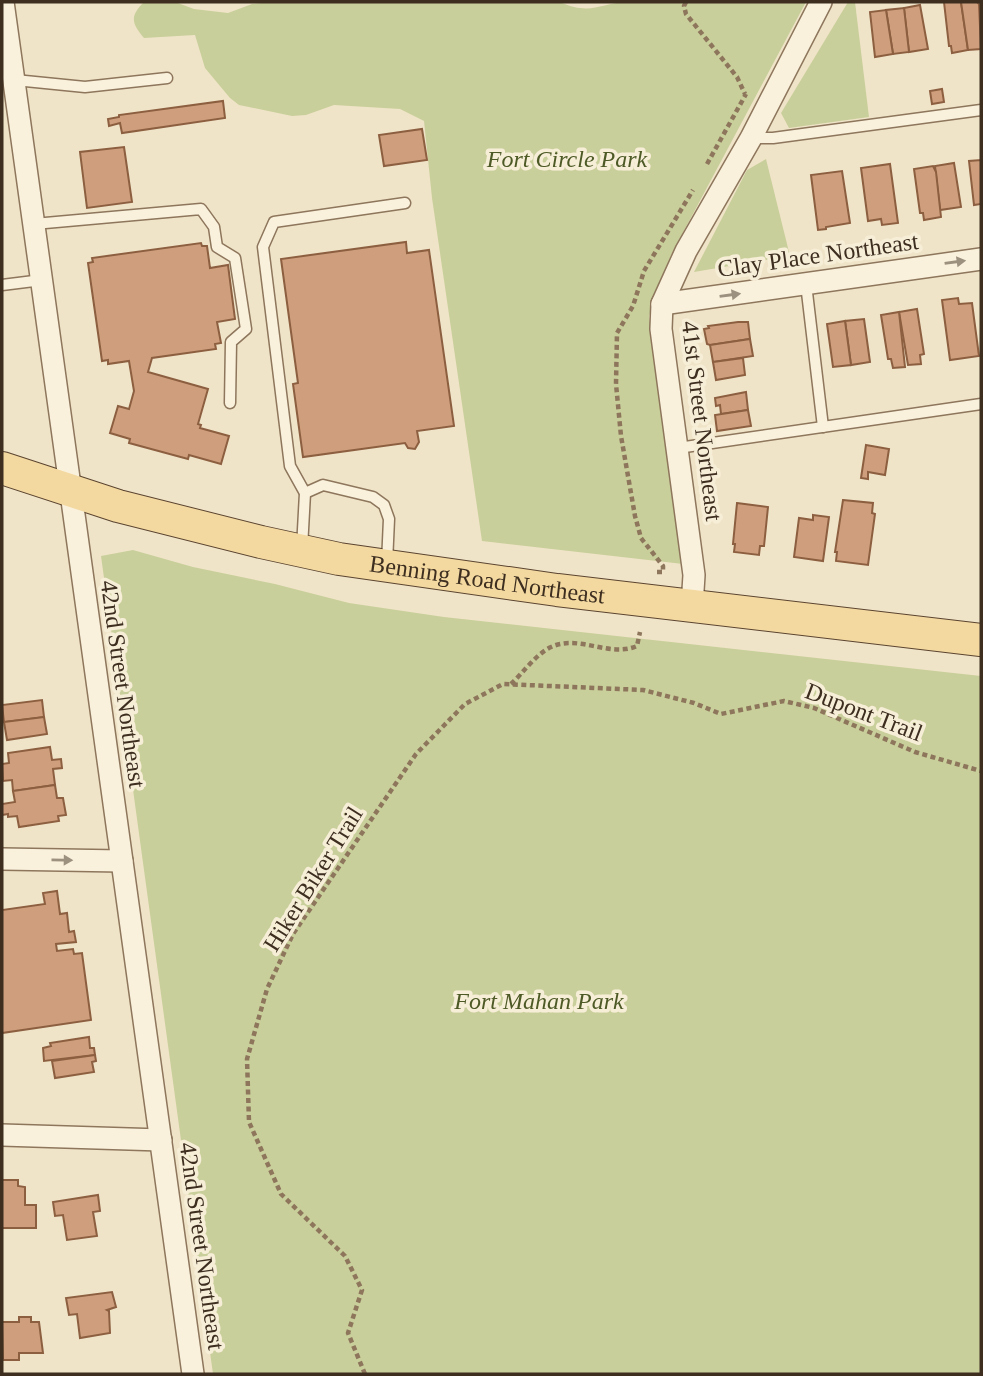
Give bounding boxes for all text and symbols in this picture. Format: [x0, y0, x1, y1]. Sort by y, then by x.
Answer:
park label: Fort Circle Park [486, 146, 648, 172]
street label: Clay Place Northeast [716, 228, 920, 282]
one-way arrow [944, 257, 966, 268]
one-way arrow [719, 289, 741, 300]
street label: 41st Street Northeast [677, 320, 727, 523]
street label: Benning Road Northeast [368, 550, 607, 609]
street label: 42nd Street Northeast [96, 579, 150, 790]
street label: Dupont Trail [802, 678, 927, 746]
street label: Hiker Biker Trail [258, 802, 368, 956]
one-way arrow [51, 854, 73, 866]
park label: Fort Mahan Park [453, 988, 624, 1014]
street label: 42nd Street Northeast [175, 1141, 229, 1352]

